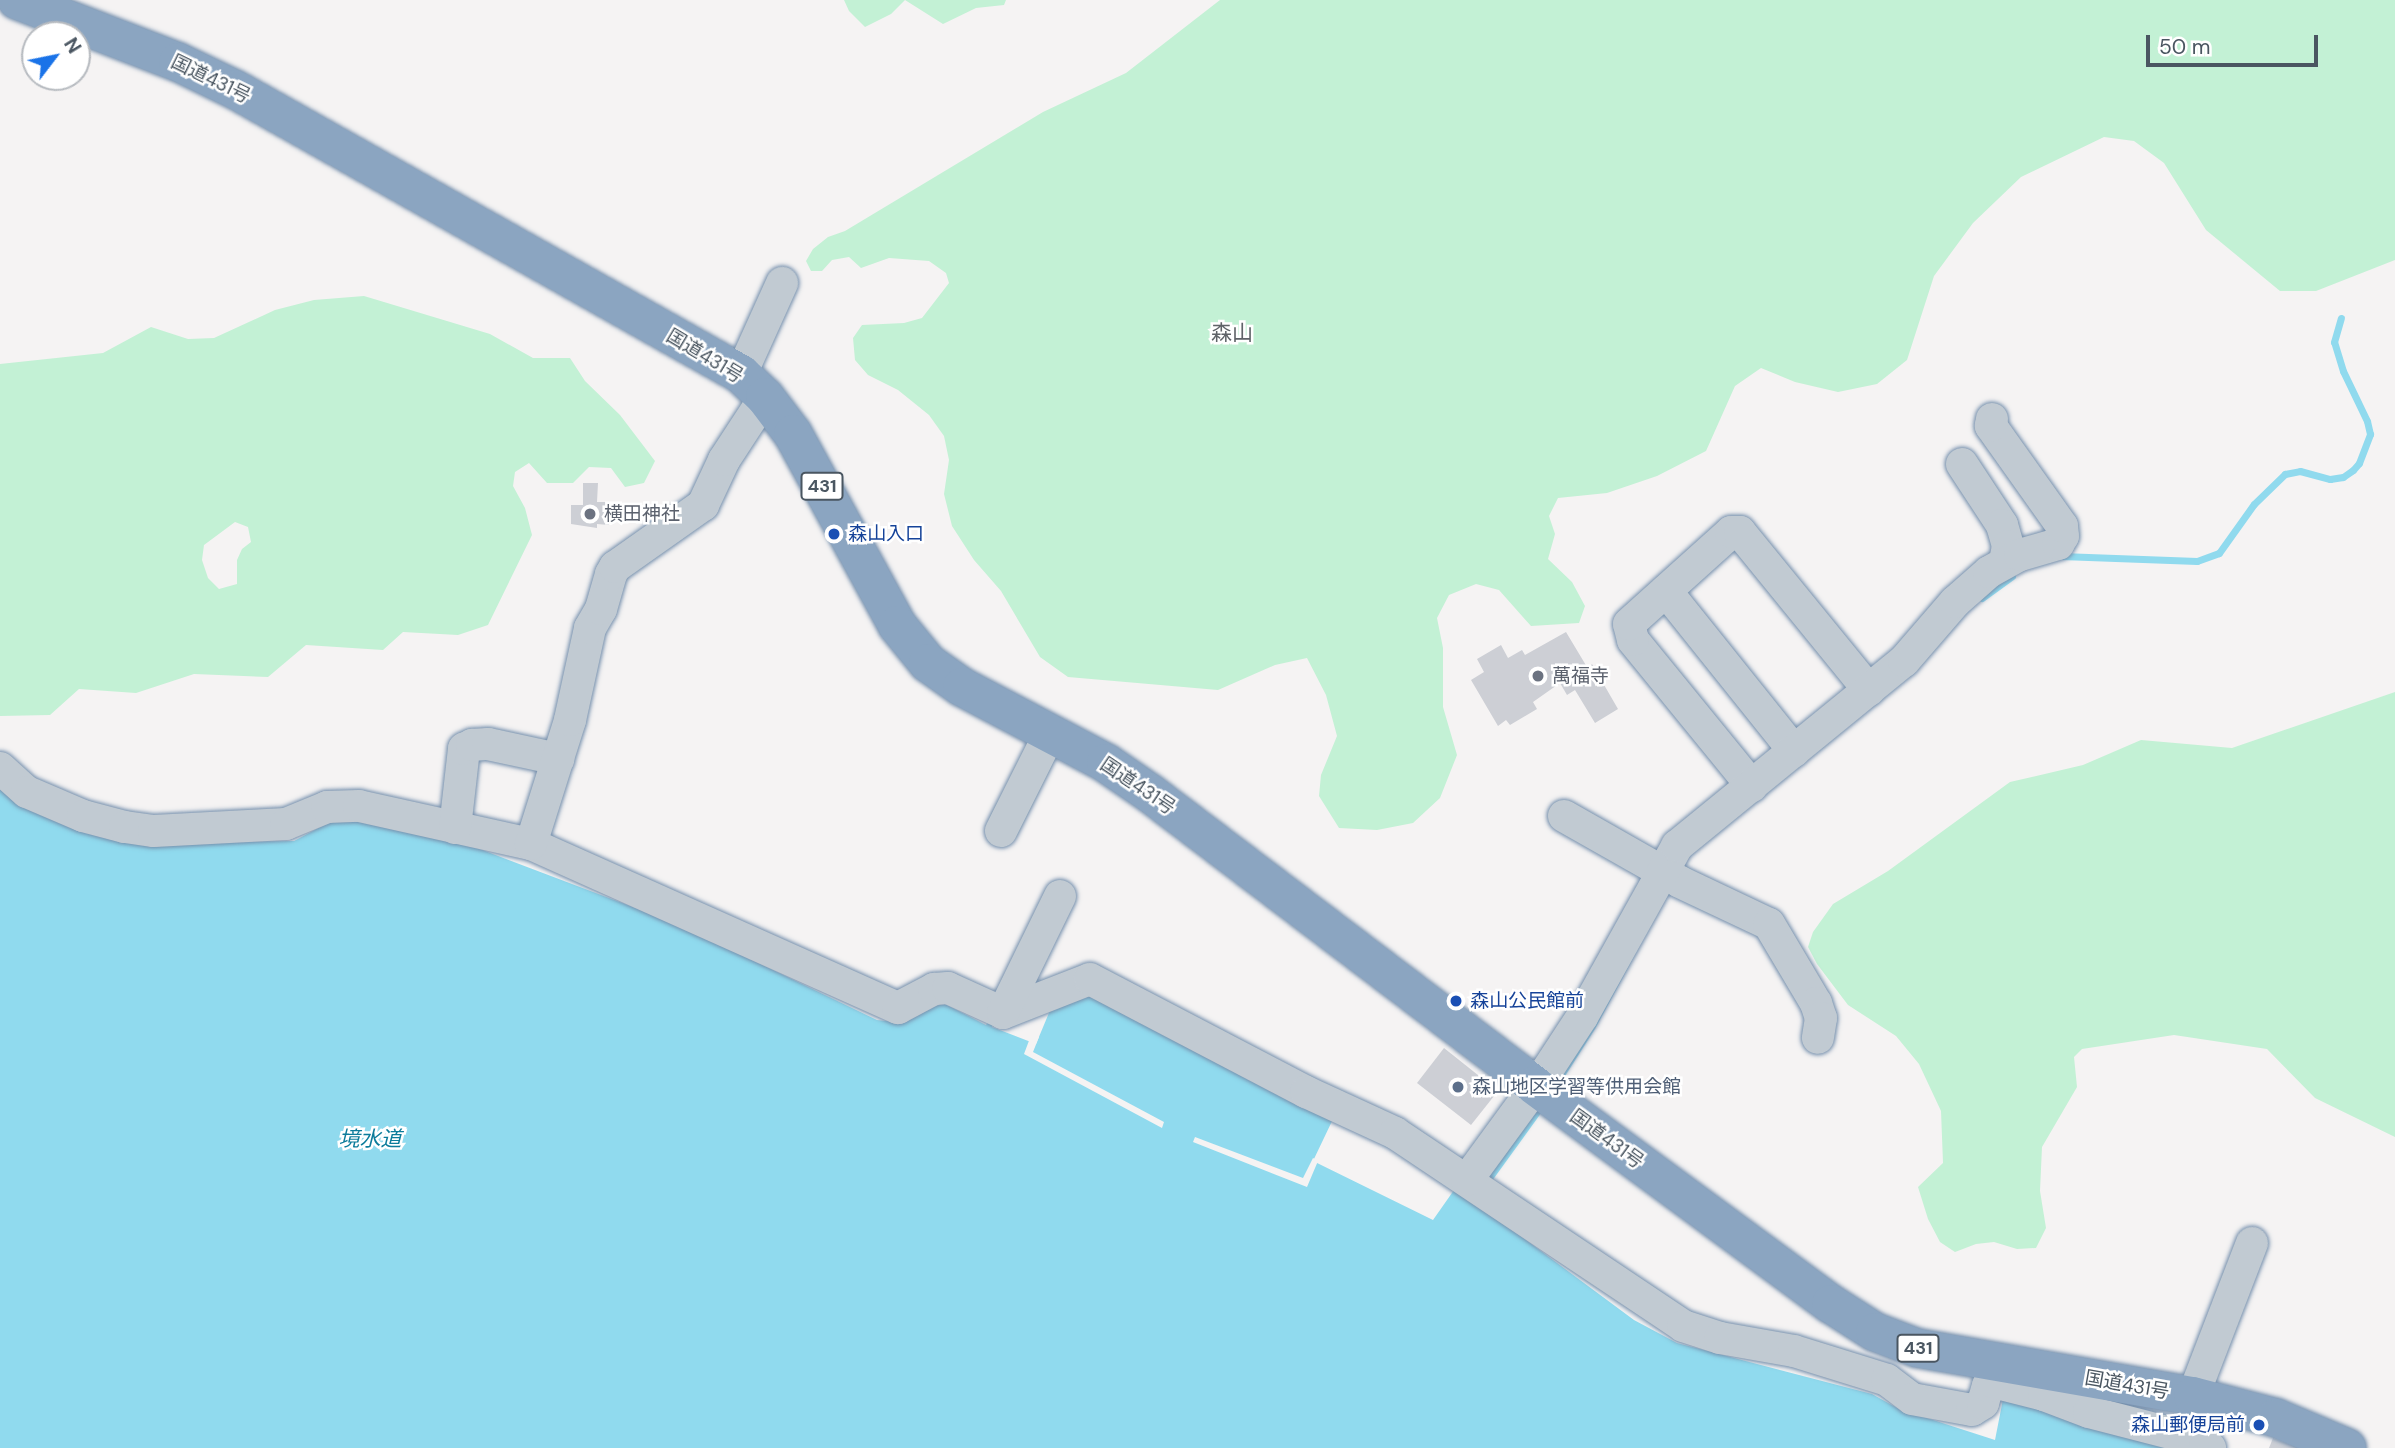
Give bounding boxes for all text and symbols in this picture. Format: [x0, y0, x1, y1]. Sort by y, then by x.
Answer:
north arrow [21, 21, 91, 91]
scale bar [2150, 21, 2322, 65]
text: N [58, 33, 87, 58]
text: 50 m [2159, 33, 2210, 61]
street label: 国道431号 [168, 50, 254, 108]
district label: 森山 [1211, 320, 1253, 346]
street label: 国道431号 [663, 324, 747, 388]
road number: 431 [799, 472, 845, 500]
place label: 横田神社 [604, 503, 680, 525]
marker: 横田神社 [582, 506, 598, 522]
place label: 森山入口 [848, 523, 924, 545]
marker: 森山入口 [826, 526, 842, 542]
place label: 萬福寺 [1552, 665, 1609, 687]
marker: 萬福寺 [1530, 668, 1546, 684]
street label: 国道431号 [1096, 753, 1180, 819]
place label: 森山公民館前 [1470, 990, 1584, 1012]
marker: 森山公民館前 [1448, 993, 1464, 1009]
place label: 森山地区学習等供用会館 [1472, 1076, 1681, 1098]
marker: 森山地区学習等供用会館 [1450, 1079, 1466, 1095]
street label: 国道431号 [1566, 1105, 1648, 1173]
water label: 境水道 [339, 1126, 401, 1152]
road number: 431 [1895, 1334, 1941, 1363]
street label: 国道431号 [2083, 1366, 2171, 1404]
place label: 森山郵便局前 [2131, 1414, 2245, 1436]
marker: 森山郵便局前 [2251, 1417, 2267, 1433]

